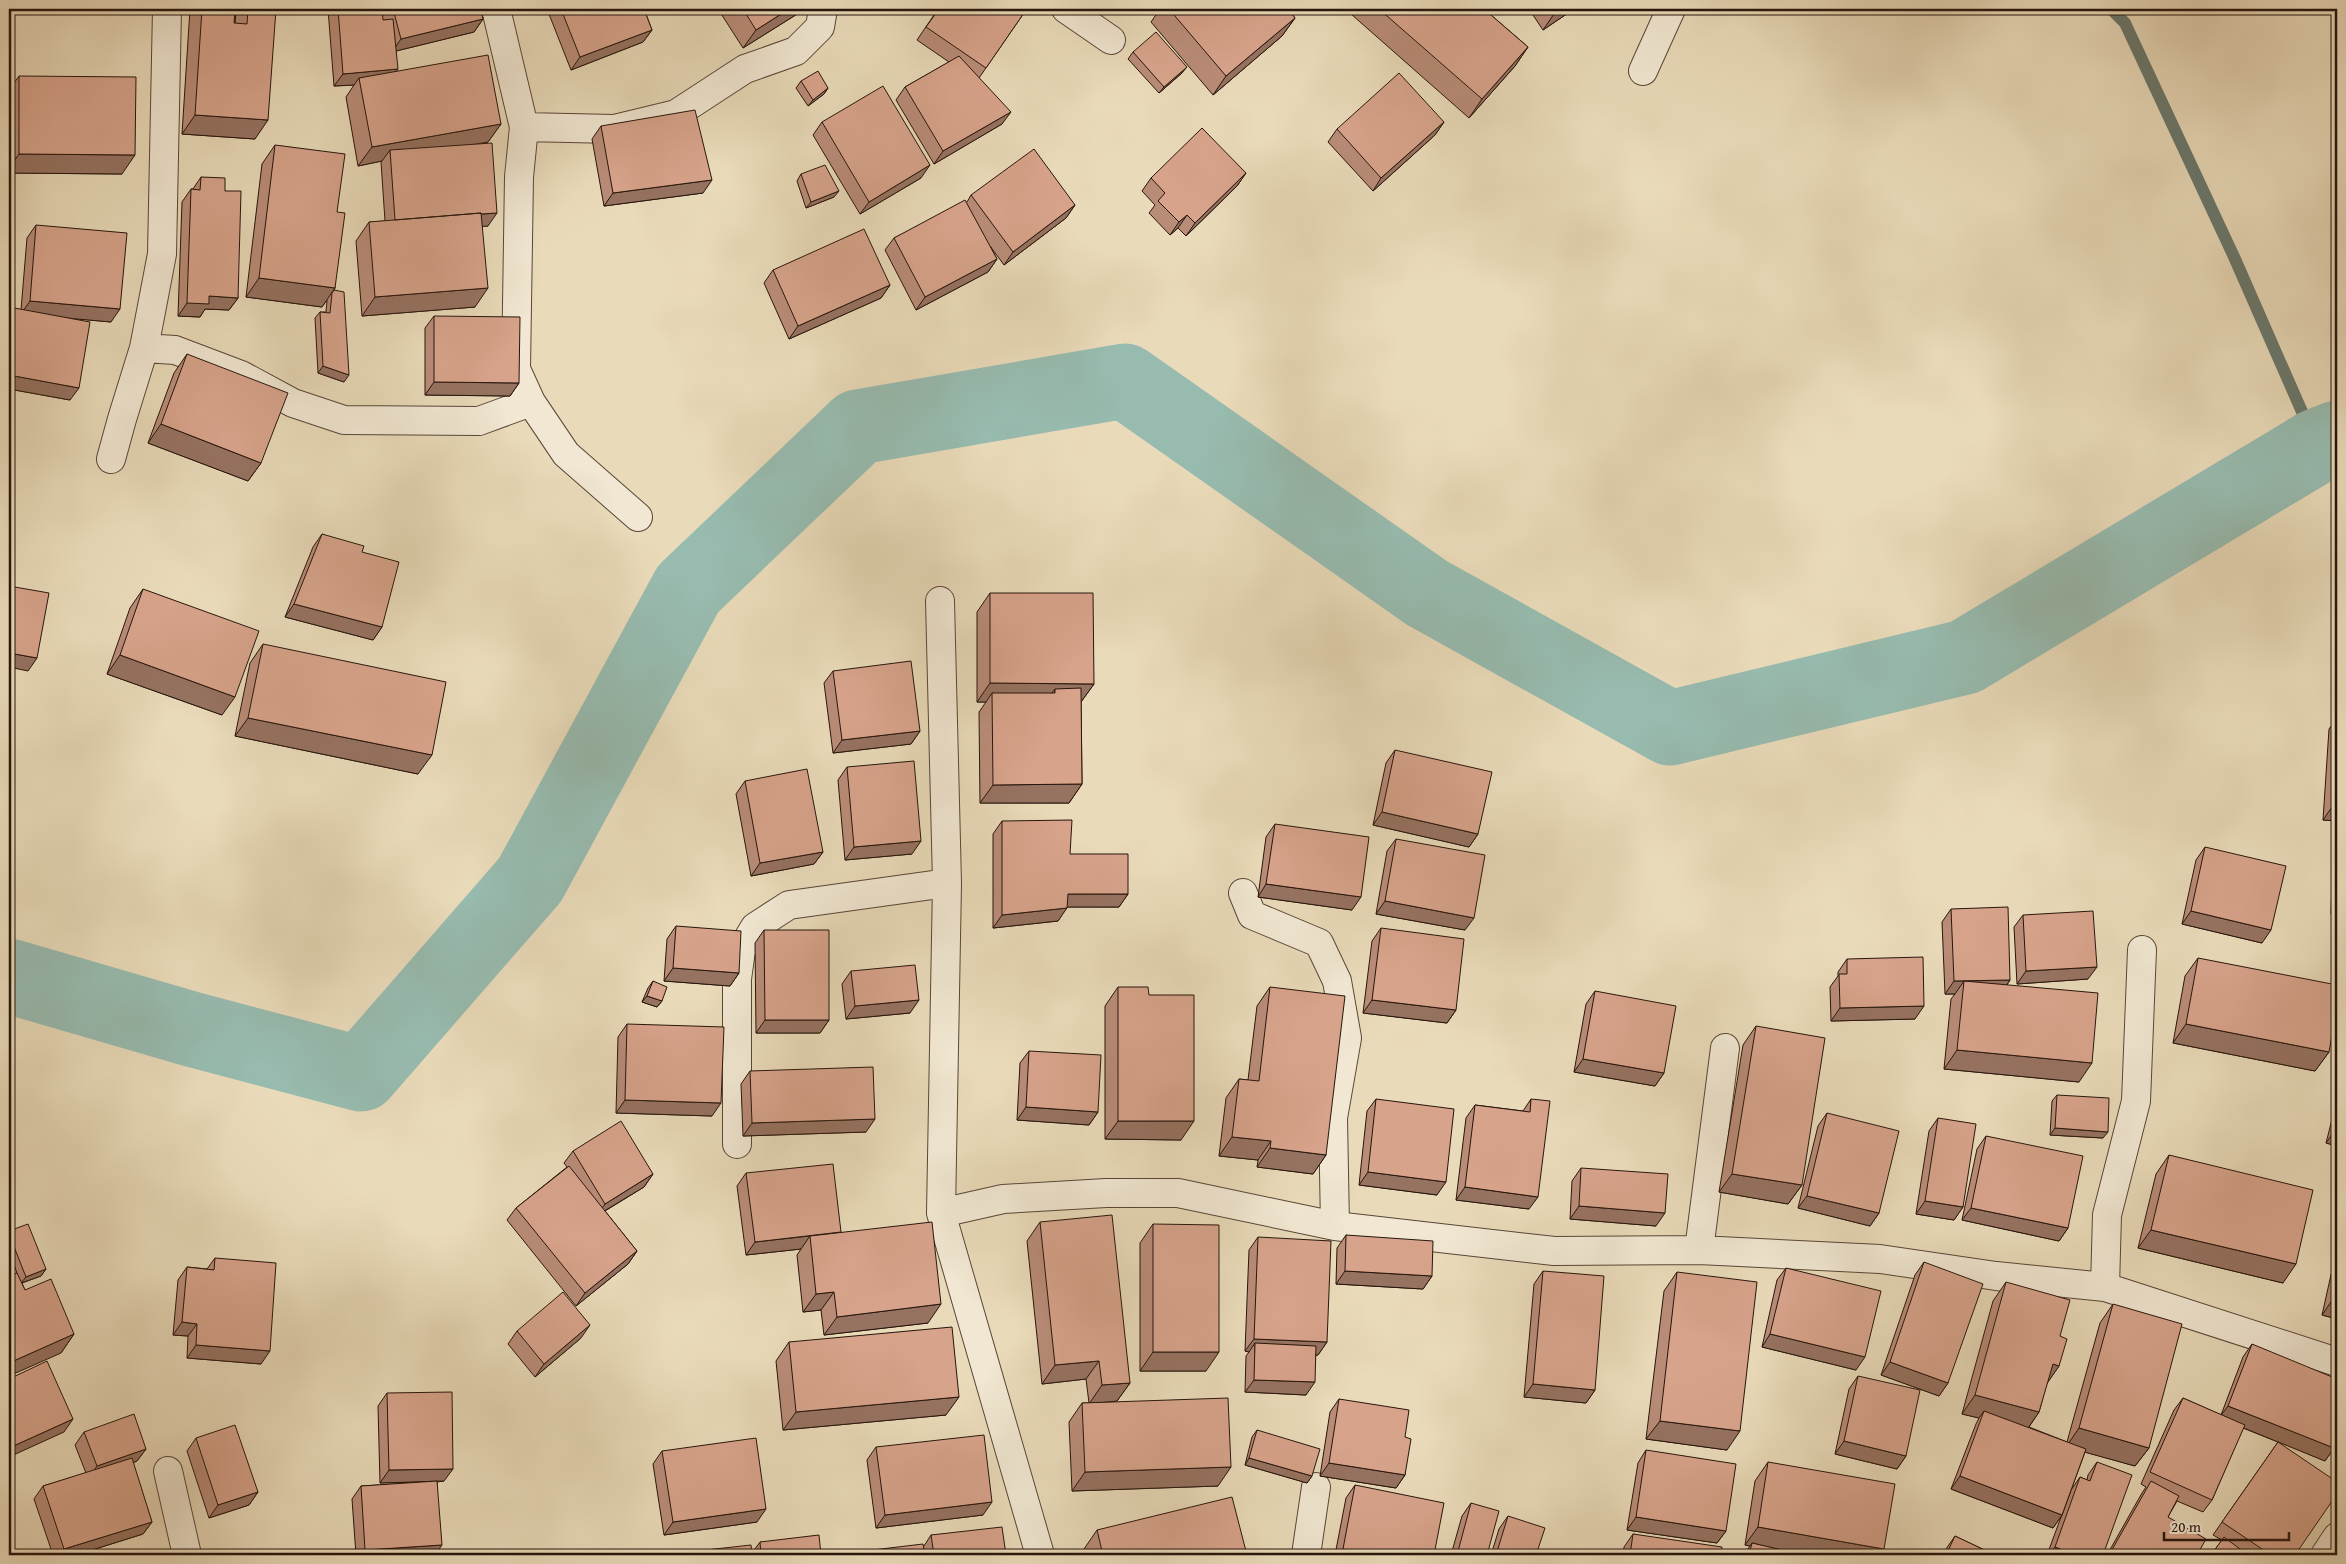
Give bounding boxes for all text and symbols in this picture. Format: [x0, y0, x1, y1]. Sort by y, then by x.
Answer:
scale bar [2164, 1509, 2288, 1541]
text: 20 m [2171, 1516, 2202, 1537]

